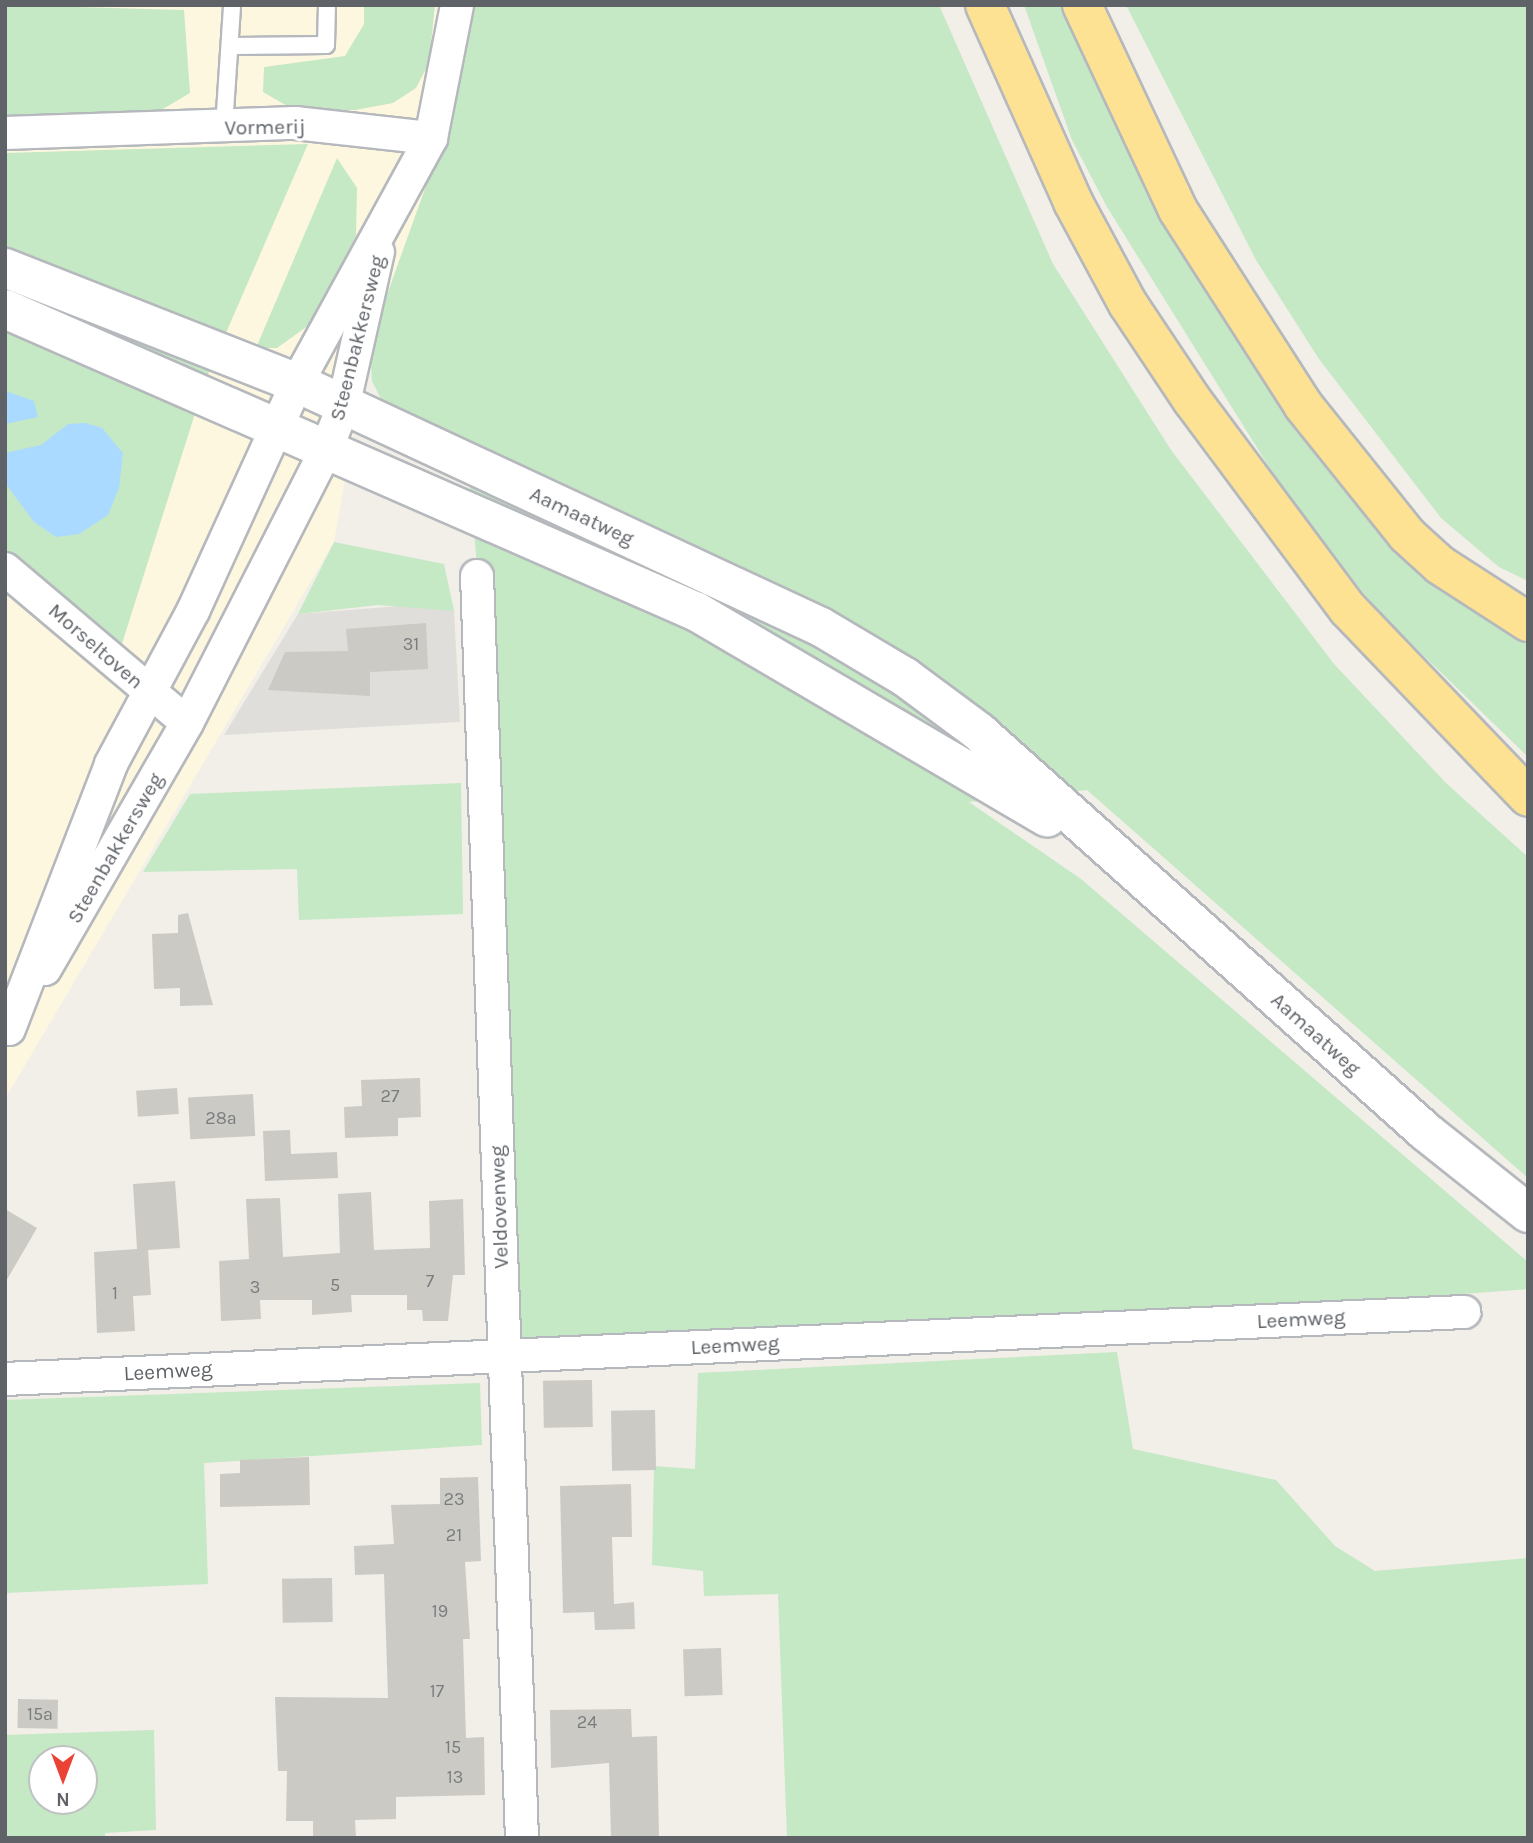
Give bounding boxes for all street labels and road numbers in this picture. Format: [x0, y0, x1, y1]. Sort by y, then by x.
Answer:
street label: Vormerij [224, 114, 306, 140]
street label: Steenbakkersweg [324, 253, 390, 423]
street label: Aamaatweg [526, 481, 638, 551]
street label: Morseltoven [43, 598, 149, 694]
street label: Steenbakkersweg [62, 768, 168, 928]
street label: Aamaatweg [1266, 987, 1366, 1081]
street label: Veldovenweg [484, 1145, 514, 1269]
street label: Leemweg [1256, 1304, 1346, 1334]
street label: Leemweg [690, 1330, 780, 1360]
street label: Leemweg [123, 1356, 213, 1386]

